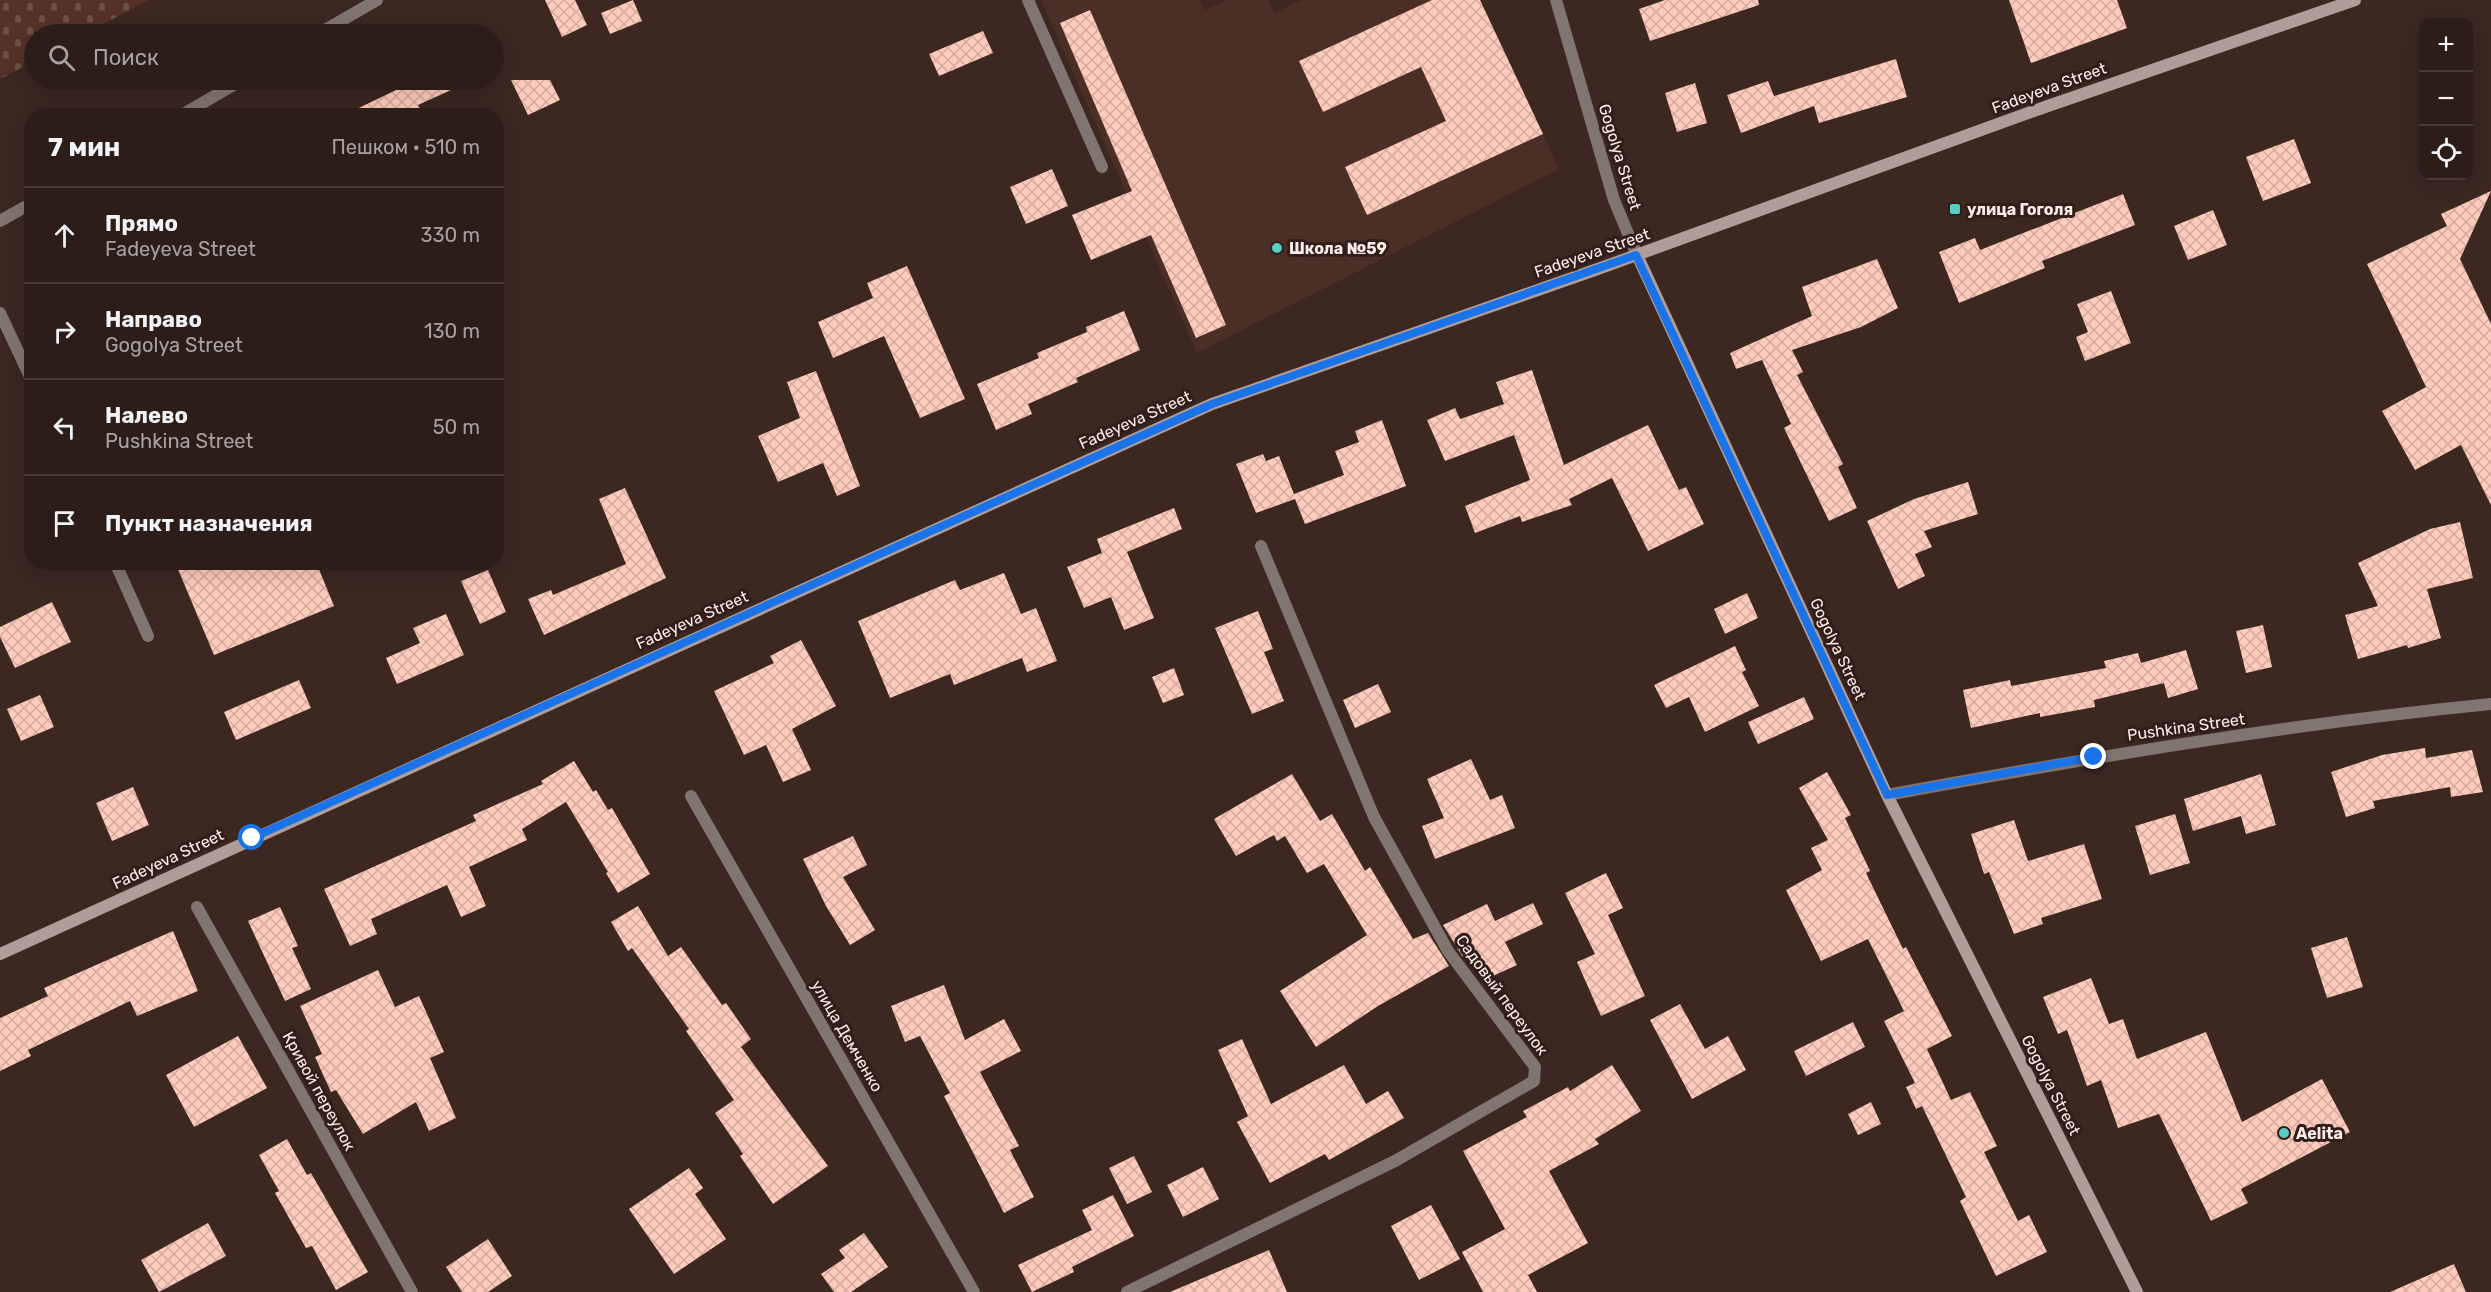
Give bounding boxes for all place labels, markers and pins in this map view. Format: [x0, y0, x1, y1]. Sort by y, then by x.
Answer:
place label: улица Гоголя [1967, 200, 2073, 219]
marker: улица Гоголя [1948, 202, 1962, 216]
place label: Школа №59 [1289, 239, 1387, 258]
marker: Школа №59 [1270, 241, 1284, 255]
place label: Aelita [2296, 1124, 2343, 1143]
marker: Aelita [2277, 1126, 2291, 1140]

